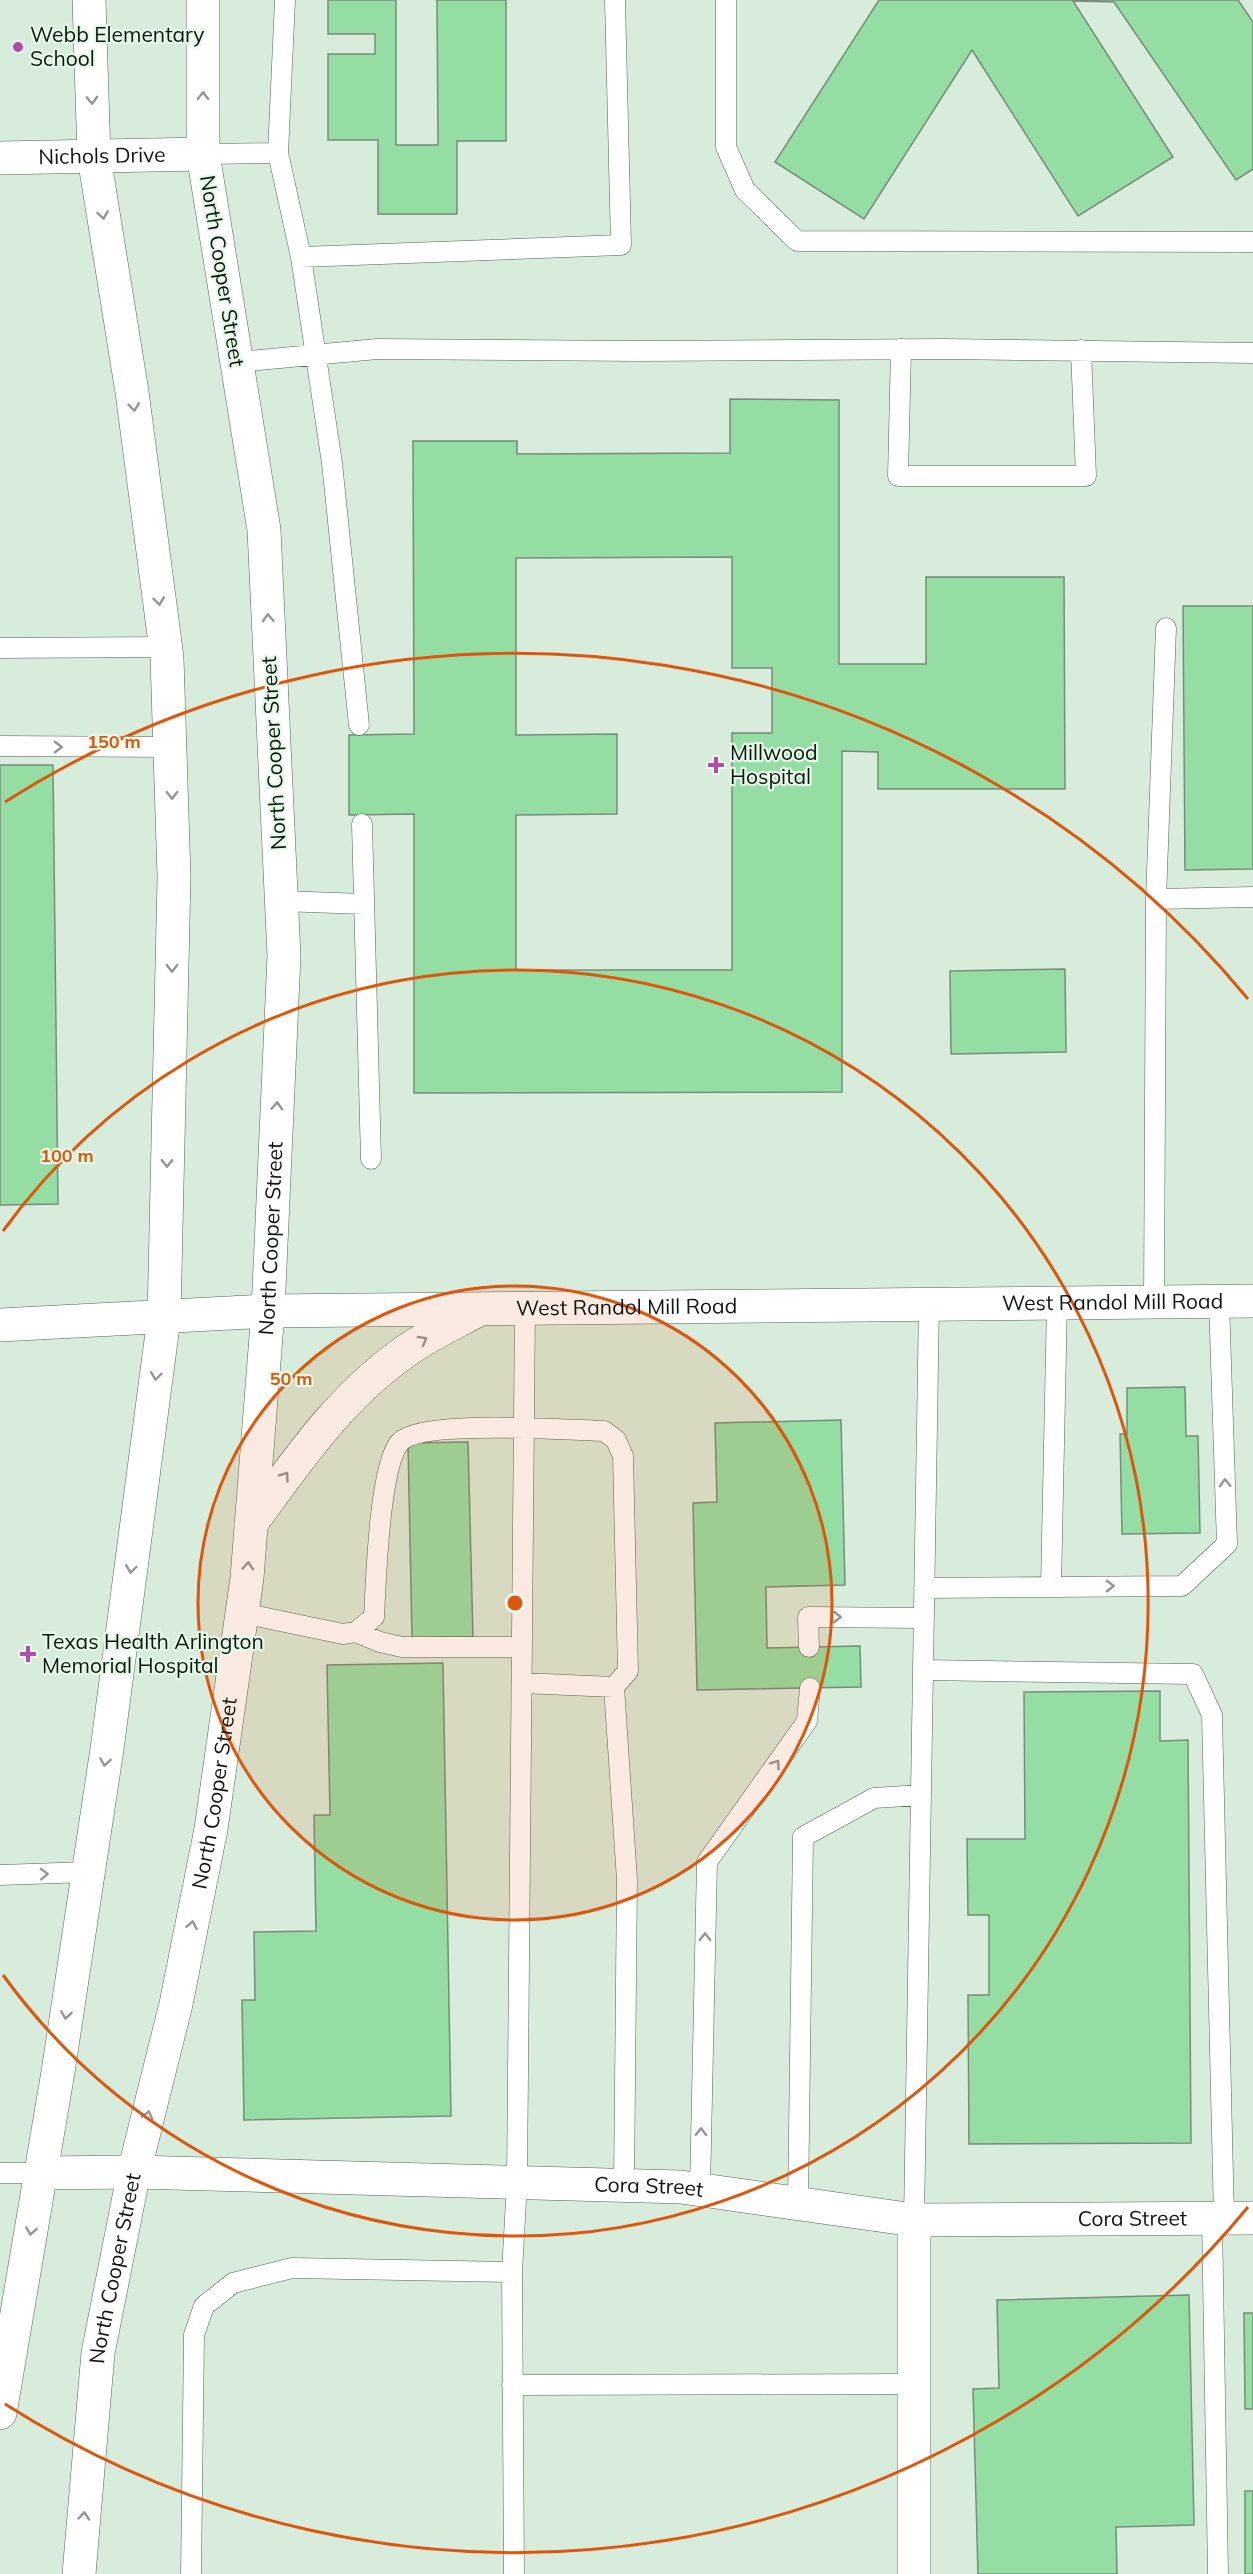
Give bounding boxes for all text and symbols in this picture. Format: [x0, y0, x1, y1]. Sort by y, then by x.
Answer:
place label: Webb Elementary School [30, 21, 205, 71]
marker: Webb Elementary School [11, 40, 25, 54]
one-way arrow [197, 91, 209, 100]
one-way arrow [85, 96, 98, 105]
street label: Nichols Drive [38, 141, 166, 169]
street label: North Cooper Street [195, 173, 251, 369]
one-way arrow [96, 209, 109, 219]
one-way arrow [127, 403, 140, 412]
one-way arrow [152, 596, 165, 605]
one-way arrow [262, 613, 275, 622]
street label: North Cooper Street [255, 656, 291, 851]
text: 150 m [87, 730, 141, 753]
place label: Millwood Hospital [730, 739, 818, 789]
one-way arrow [54, 741, 63, 753]
marker: Millwood Hospital [707, 756, 725, 774]
one-way arrow [166, 790, 179, 799]
one-way arrow [166, 964, 178, 973]
one-way arrow [271, 1102, 284, 1111]
street label: North Cooper Street [252, 1141, 288, 1336]
text: 100 m [40, 1144, 94, 1167]
one-way arrow [161, 1159, 174, 1168]
street label: West Randol Mill Road [1002, 1287, 1223, 1316]
street label: West Randol Mill Road [516, 1292, 737, 1320]
one-way arrow [417, 1336, 427, 1348]
text: 50 m [270, 1367, 312, 1390]
one-way arrow [151, 1371, 163, 1380]
one-way arrow [278, 1472, 289, 1483]
one-way arrow [1219, 1478, 1232, 1487]
one-way arrow [241, 1562, 254, 1571]
one-way arrow [125, 1564, 137, 1573]
one-way arrow [1105, 1580, 1114, 1592]
centre of rings [505, 1593, 525, 1613]
one-way arrow [833, 1611, 842, 1623]
place label: Texas Health Arlington Memorial Hospital [42, 1628, 264, 1678]
marker: Texas Health Arlington Memorial Hospital [19, 1645, 37, 1663]
street label: North Cooper Street [185, 1695, 242, 1891]
one-way arrow [99, 1757, 111, 1767]
one-way arrow [769, 1760, 780, 1771]
one-way arrow [39, 1867, 48, 1880]
one-way arrow [185, 1920, 198, 1930]
one-way arrow [699, 1933, 711, 1942]
one-way arrow [61, 2011, 73, 2020]
one-way arrow [141, 2110, 153, 2121]
one-way arrow [695, 2127, 707, 2136]
street label: North Cooper Street [83, 2171, 145, 2365]
street label: Cora Street [594, 2171, 705, 2202]
street label: Cora Street [1078, 2204, 1187, 2231]
one-way arrow [26, 2226, 38, 2235]
one-way arrow [77, 2511, 90, 2520]

